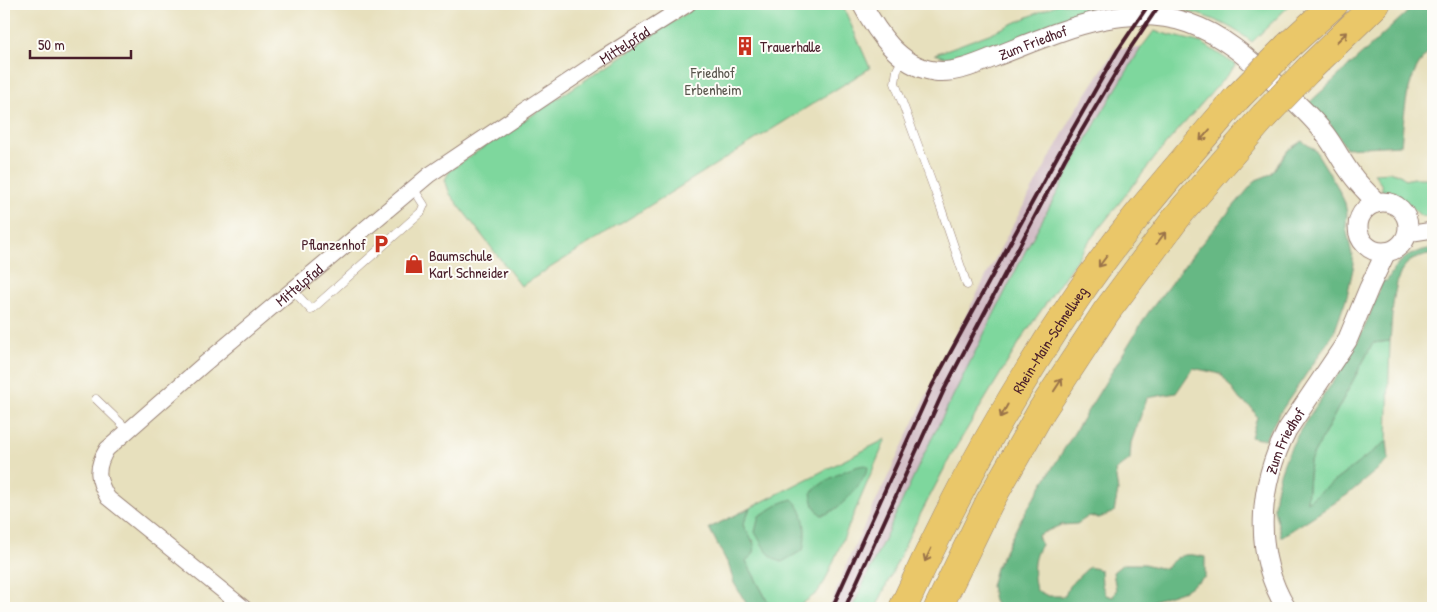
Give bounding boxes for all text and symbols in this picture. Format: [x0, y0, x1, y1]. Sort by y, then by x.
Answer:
street label: Zum Friedhof [996, 19, 1070, 65]
street label: Mittelpfad [595, 21, 654, 69]
scale bar [30, 28, 131, 60]
one-way arrow [1336, 31, 1349, 43]
text: 50 m [38, 34, 65, 55]
building icon: Trauerhalle [734, 35, 756, 57]
place label: Trauerhalle [760, 36, 821, 57]
park label: Friedhof Erbenheim [684, 62, 742, 100]
one-way arrow [1200, 128, 1211, 141]
one-way arrow [1156, 231, 1166, 245]
parking icon: Pflanzenhof [370, 233, 392, 255]
place label: Pflanzenhof [302, 234, 367, 255]
place label: Baumschule Karl Schneider [429, 245, 509, 283]
shop icon: Baumschule Karl Schneider [403, 253, 425, 275]
one-way arrow [1098, 254, 1109, 267]
street label: Mittelpfad [270, 258, 327, 311]
street label: Rhein-Main-Schnellweg [1007, 281, 1092, 397]
one-way arrow [1053, 379, 1063, 393]
street label: Zum Friedhof [1260, 403, 1310, 476]
one-way arrow [999, 404, 1009, 419]
one-way arrow [923, 547, 933, 562]

